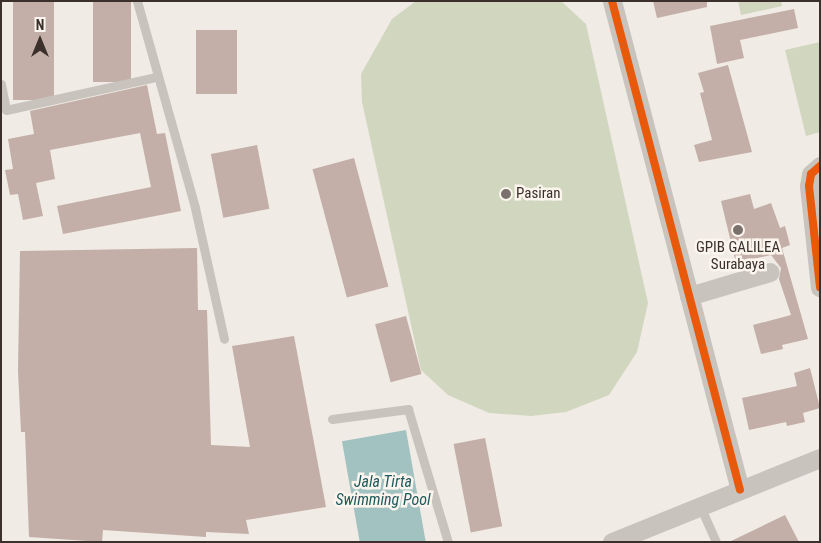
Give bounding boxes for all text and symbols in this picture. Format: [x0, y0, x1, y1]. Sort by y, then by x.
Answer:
north arrow [15, 15, 65, 65]
text: N [36, 17, 44, 33]
place label: Pasiran [516, 185, 560, 203]
marker: Pasiran [500, 188, 512, 200]
marker: GPIB GALILEA Surabaya [732, 224, 744, 236]
place label: GPIB GALILEA Surabaya [696, 238, 780, 273]
water label: Jala Tirta Swimming Pool [335, 472, 431, 510]

